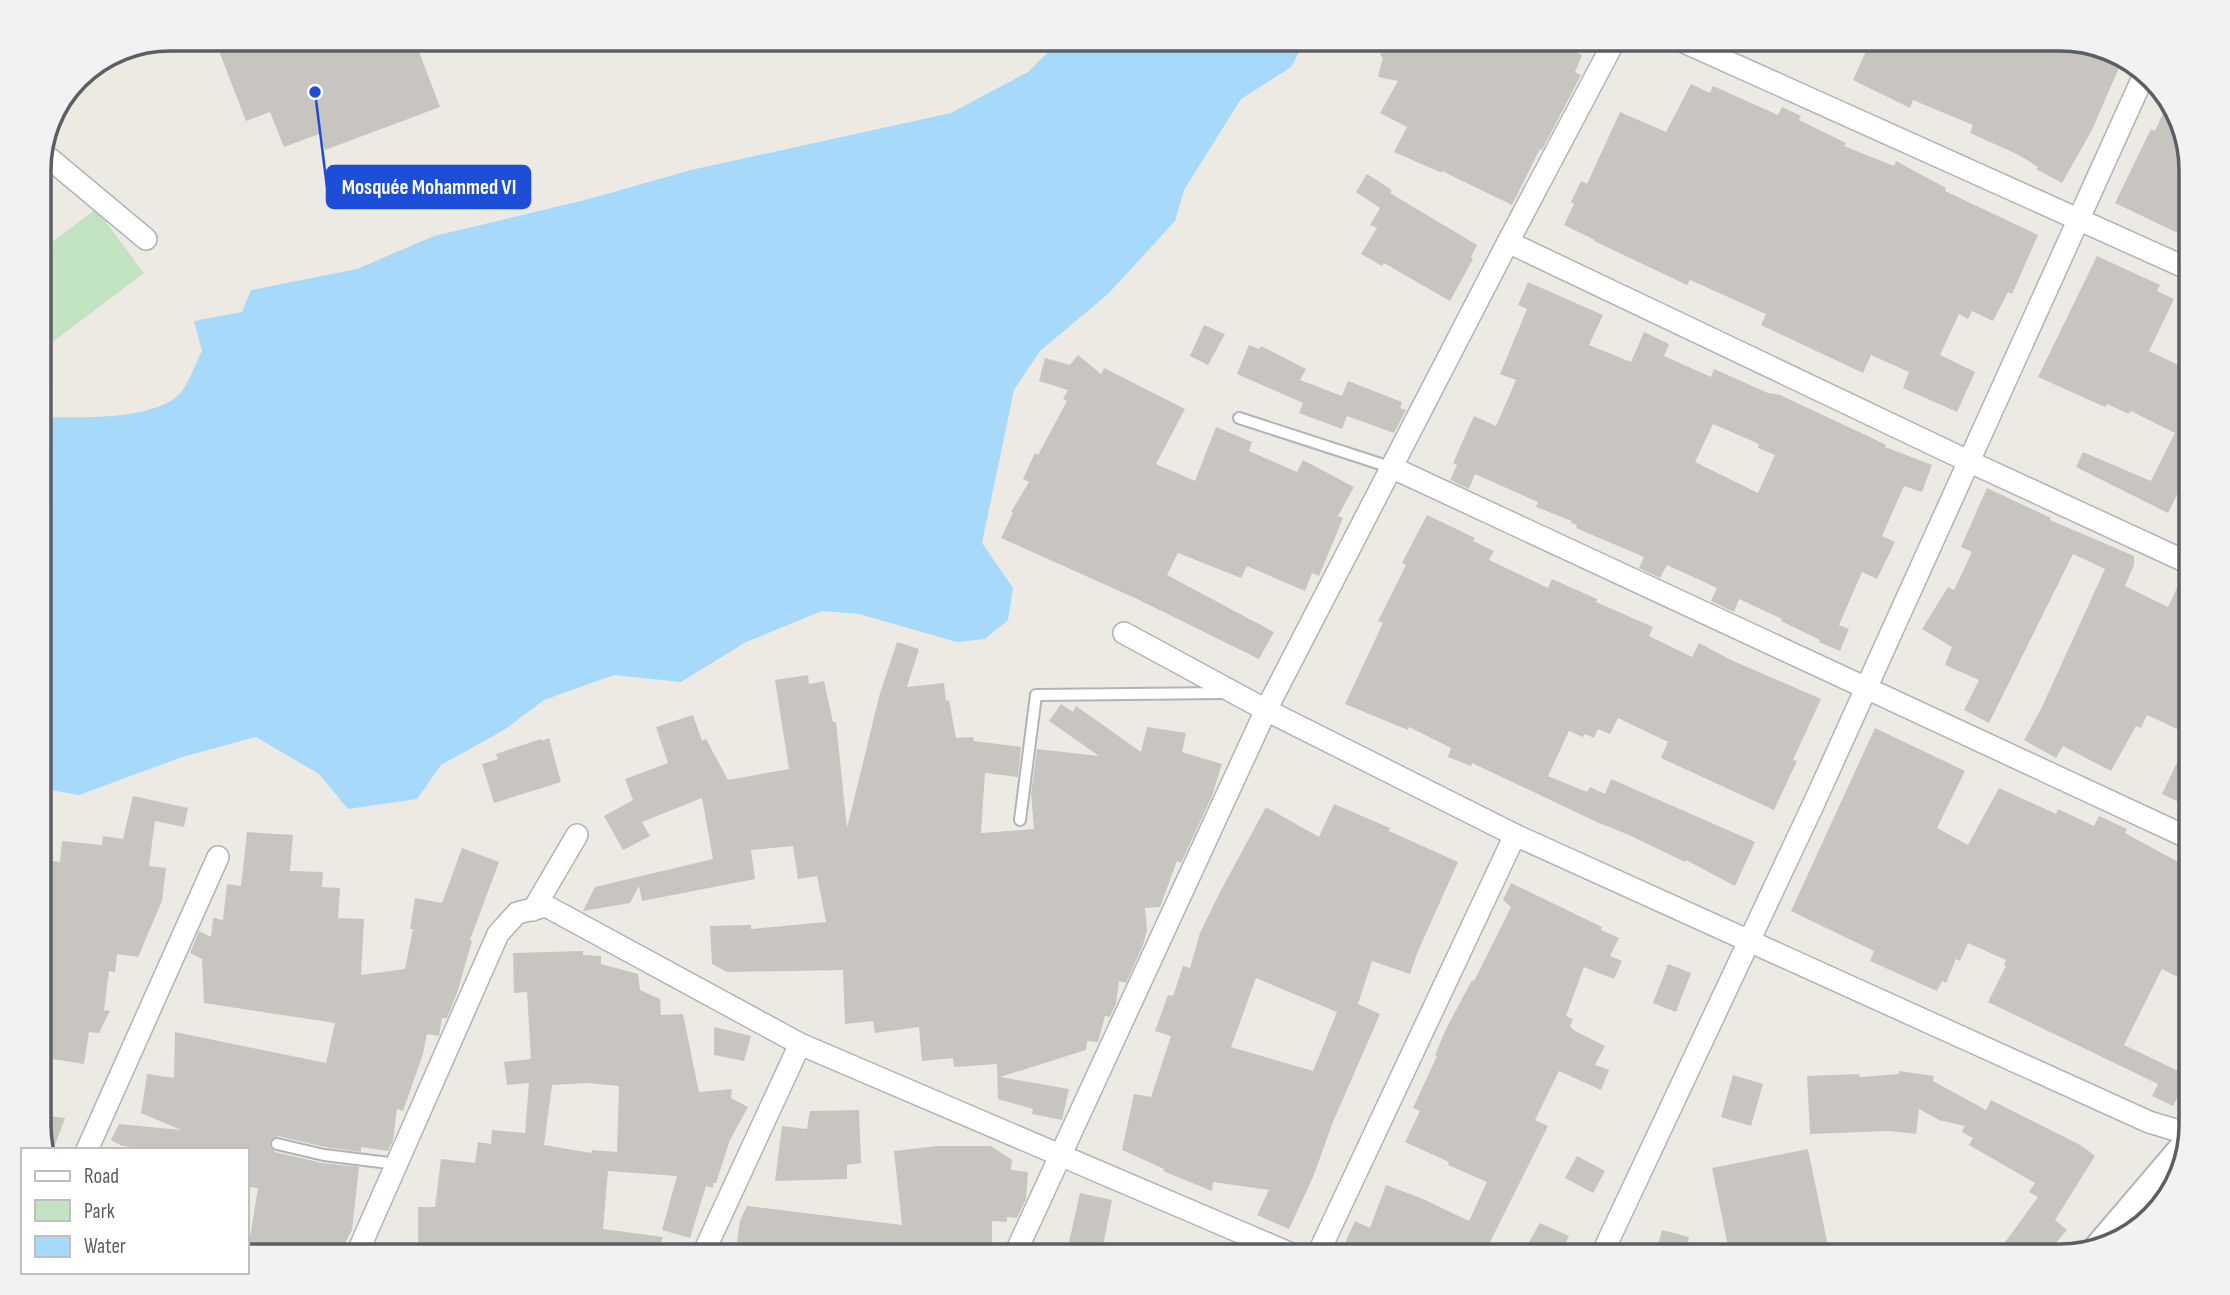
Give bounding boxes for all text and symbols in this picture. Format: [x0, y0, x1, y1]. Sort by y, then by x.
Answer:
callout: Mosquée Mohammed VI [327, 166, 530, 208]
text: Mosquée Mohammed VI [342, 175, 516, 200]
legend [21, 1148, 248, 1274]
text: Road [84, 1164, 119, 1189]
text: Park [84, 1199, 115, 1224]
text: Water [84, 1234, 126, 1259]

